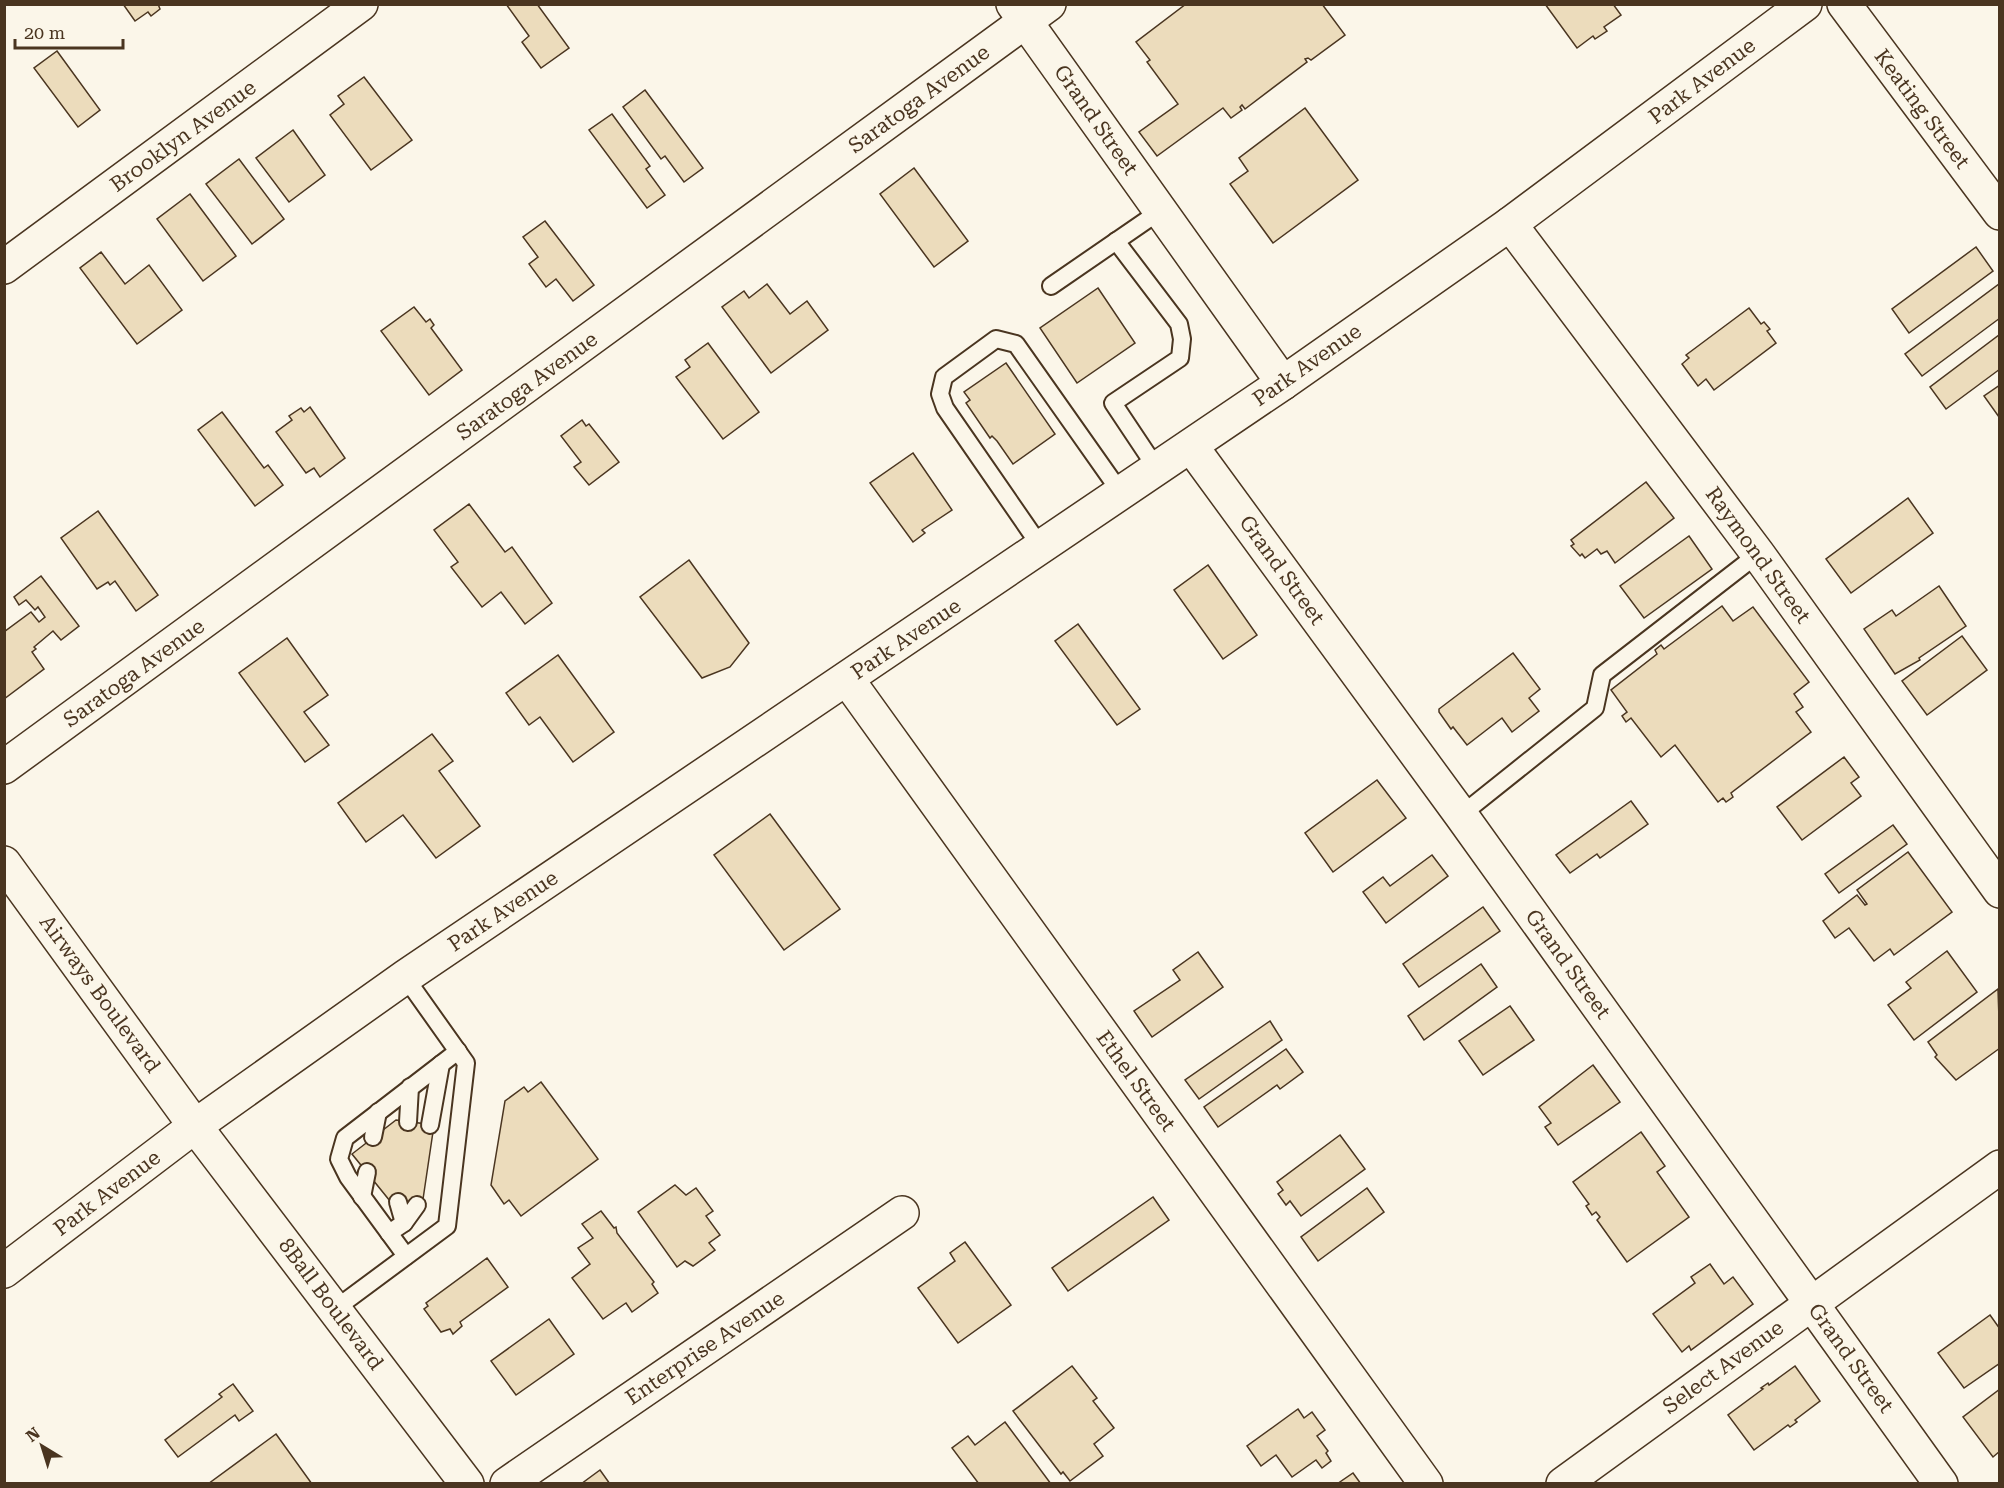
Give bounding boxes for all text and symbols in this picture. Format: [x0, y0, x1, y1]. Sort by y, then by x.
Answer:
scale bar [15, 12, 123, 50]
text: 20 m [24, 22, 65, 43]
street label: Park Avenue [1644, 33, 1760, 129]
street label: Saratoga Avenue [844, 40, 994, 158]
street label: Keating Street [1869, 45, 1975, 173]
street label: Grand Street [1049, 60, 1143, 180]
street label: Brooklyn Avenue [106, 75, 260, 197]
street label: Park Avenue [1248, 319, 1366, 411]
street label: Saratoga Avenue [452, 327, 602, 445]
street label: Raymond Street [1701, 482, 1815, 628]
street label: Grand Street [1234, 511, 1330, 629]
street label: Park Avenue [847, 594, 965, 684]
street label: Saratoga Avenue [59, 614, 209, 732]
street label: Park Avenue [444, 866, 562, 956]
street label: Grand Street [1520, 905, 1616, 1023]
street label: Airways Boulevard [35, 911, 166, 1078]
street label: Ethel Street [1092, 1026, 1181, 1136]
street label: Park Avenue [49, 1145, 165, 1241]
street label: 8Ball Boulevard [274, 1234, 389, 1375]
street label: Enterprise Avenue [621, 1286, 789, 1410]
street label: Grand Street [1803, 1299, 1899, 1417]
street label: Select Avenue [1658, 1315, 1788, 1419]
north arrow [12, 1416, 72, 1476]
text: N [22, 1423, 44, 1446]

